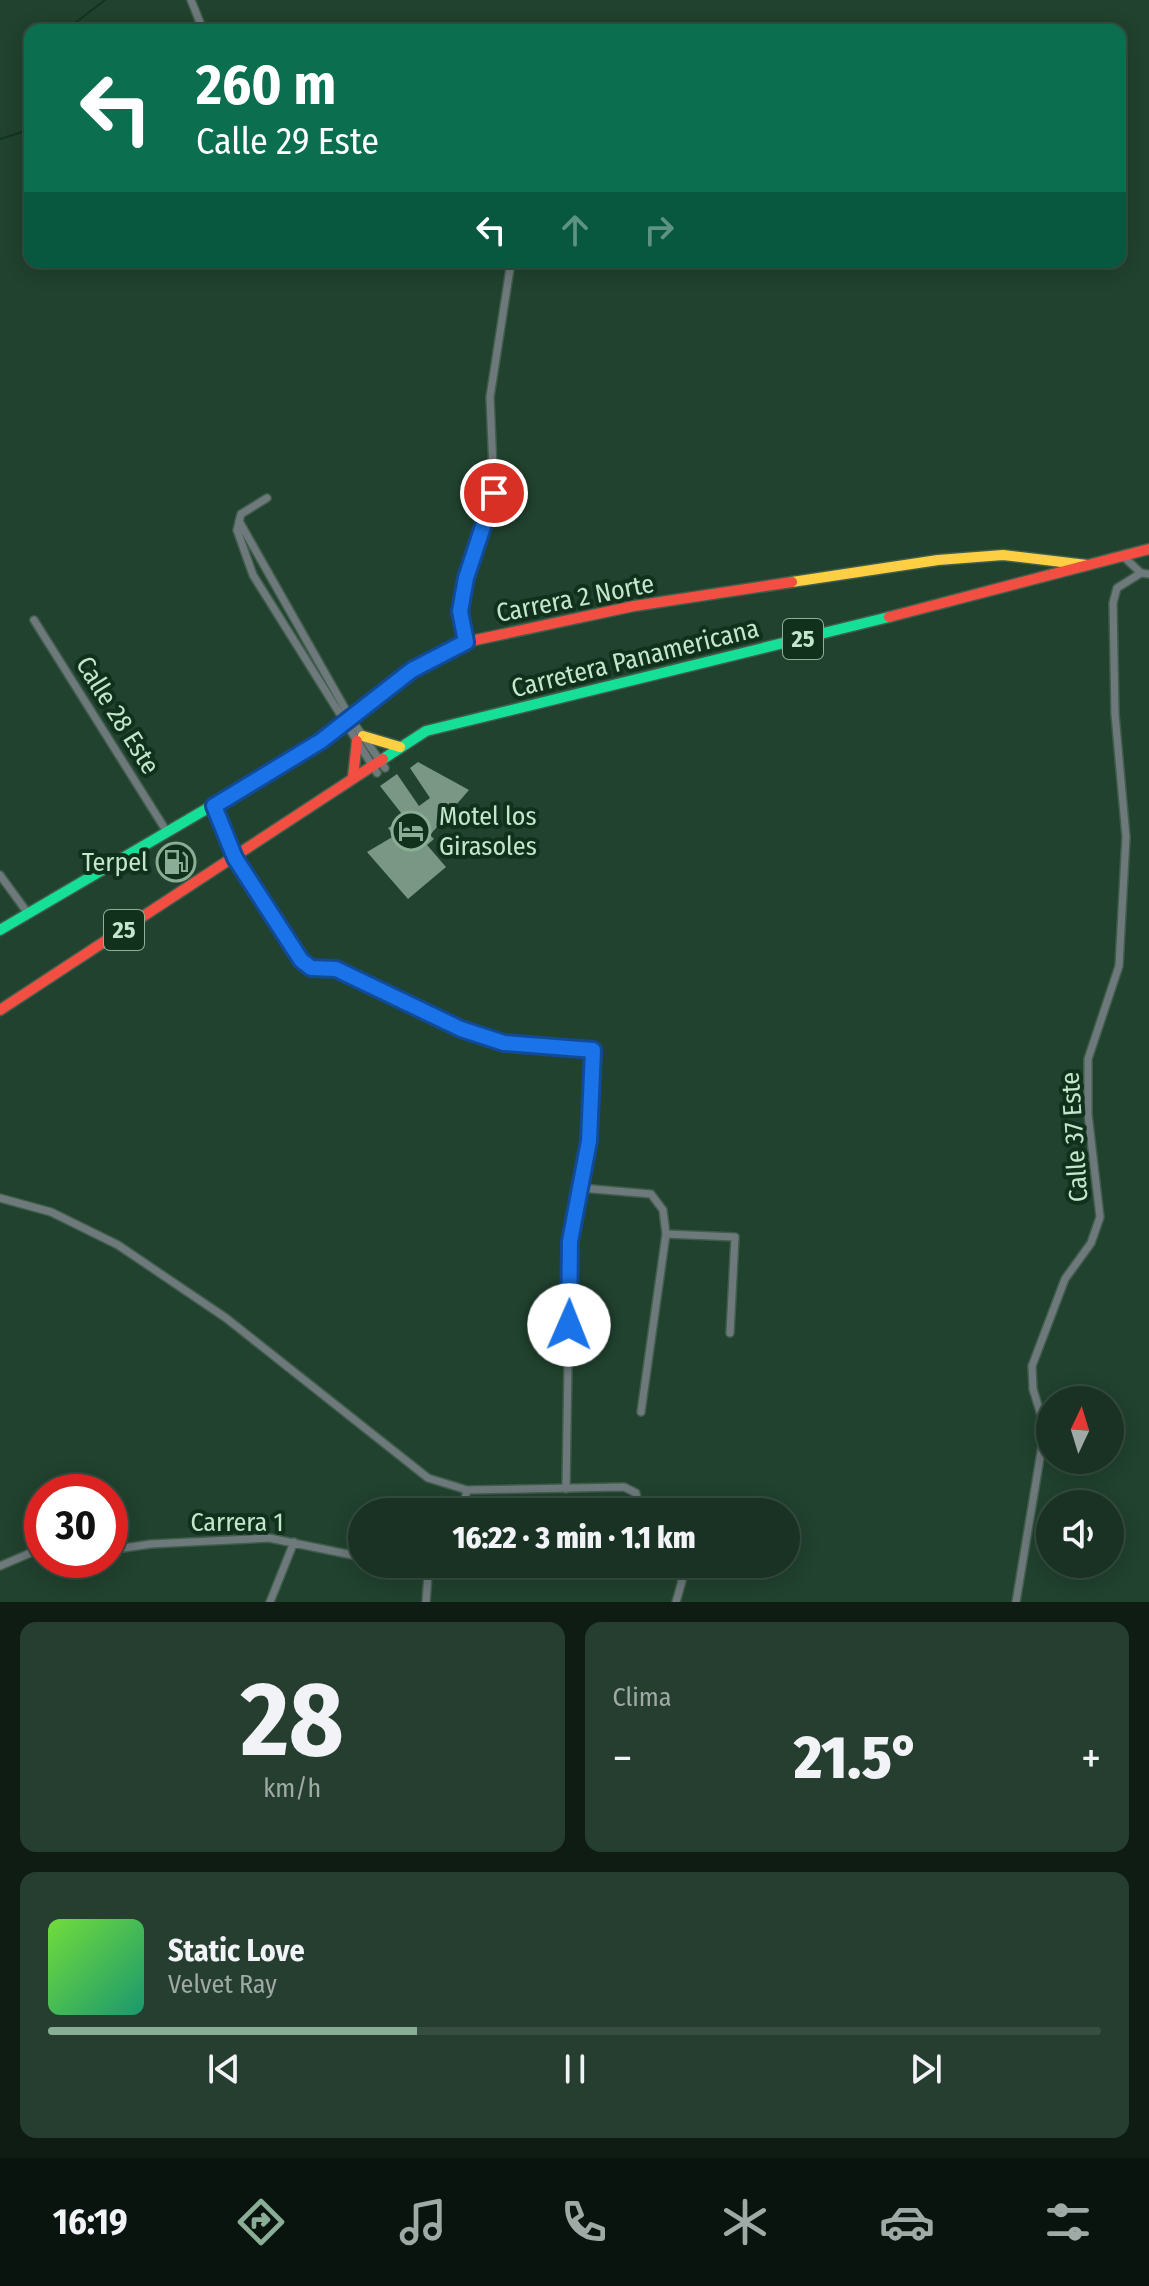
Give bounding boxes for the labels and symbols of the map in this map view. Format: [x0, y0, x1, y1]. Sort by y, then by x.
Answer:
pin [460, 459, 528, 527]
street label: Carrera 2 Norte [494, 568, 657, 629]
street label: Carretera Panamericana [508, 613, 762, 704]
road number: 25 [783, 619, 823, 659]
street label: Calle 28 Este [69, 651, 166, 780]
place label: Motel los Girasoles [439, 801, 537, 862]
hotel icon: Motel los Girasoles [390, 810, 432, 852]
fuel station icon: Terpel [155, 841, 197, 883]
place label: Terpel [82, 847, 148, 878]
road number: 25 [104, 910, 144, 950]
street label: Calle 37 Este [1054, 1071, 1095, 1203]
position arrow [527, 1283, 611, 1367]
north arrow [1036, 1386, 1124, 1474]
speed limit sign: 30 [24, 1474, 128, 1578]
street label: Carrera 1 [190, 1507, 284, 1538]

